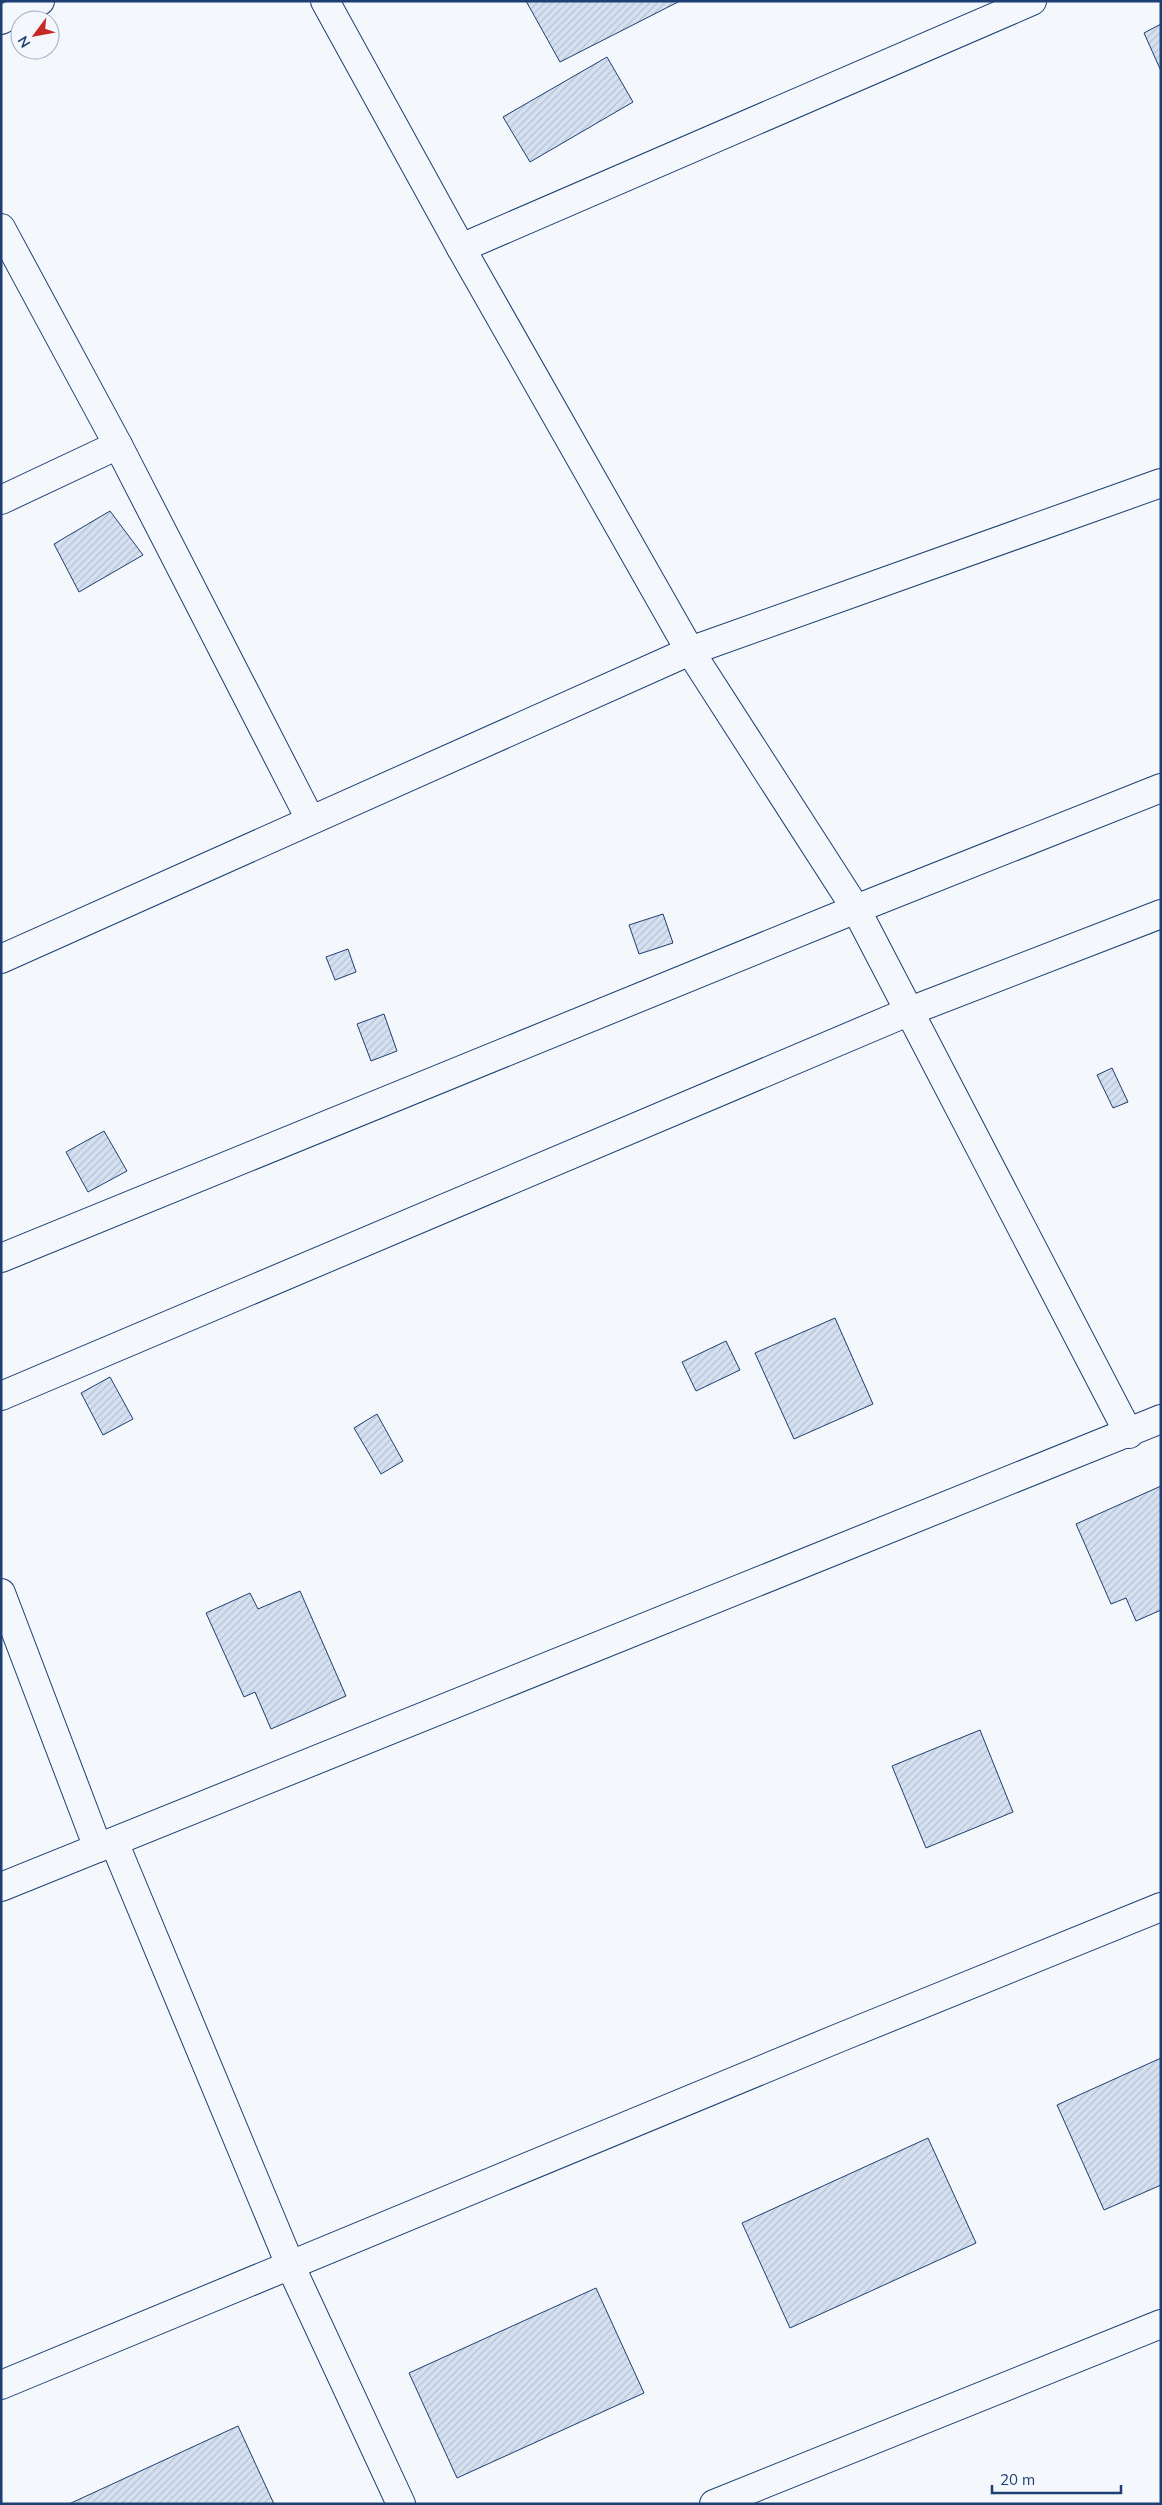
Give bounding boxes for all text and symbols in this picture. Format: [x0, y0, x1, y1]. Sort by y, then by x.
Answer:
north arrow [10, 10, 60, 60]
text: N [14, 33, 34, 51]
scale bar [992, 2462, 1121, 2494]
text: 20 m [1000, 2470, 1035, 2489]

